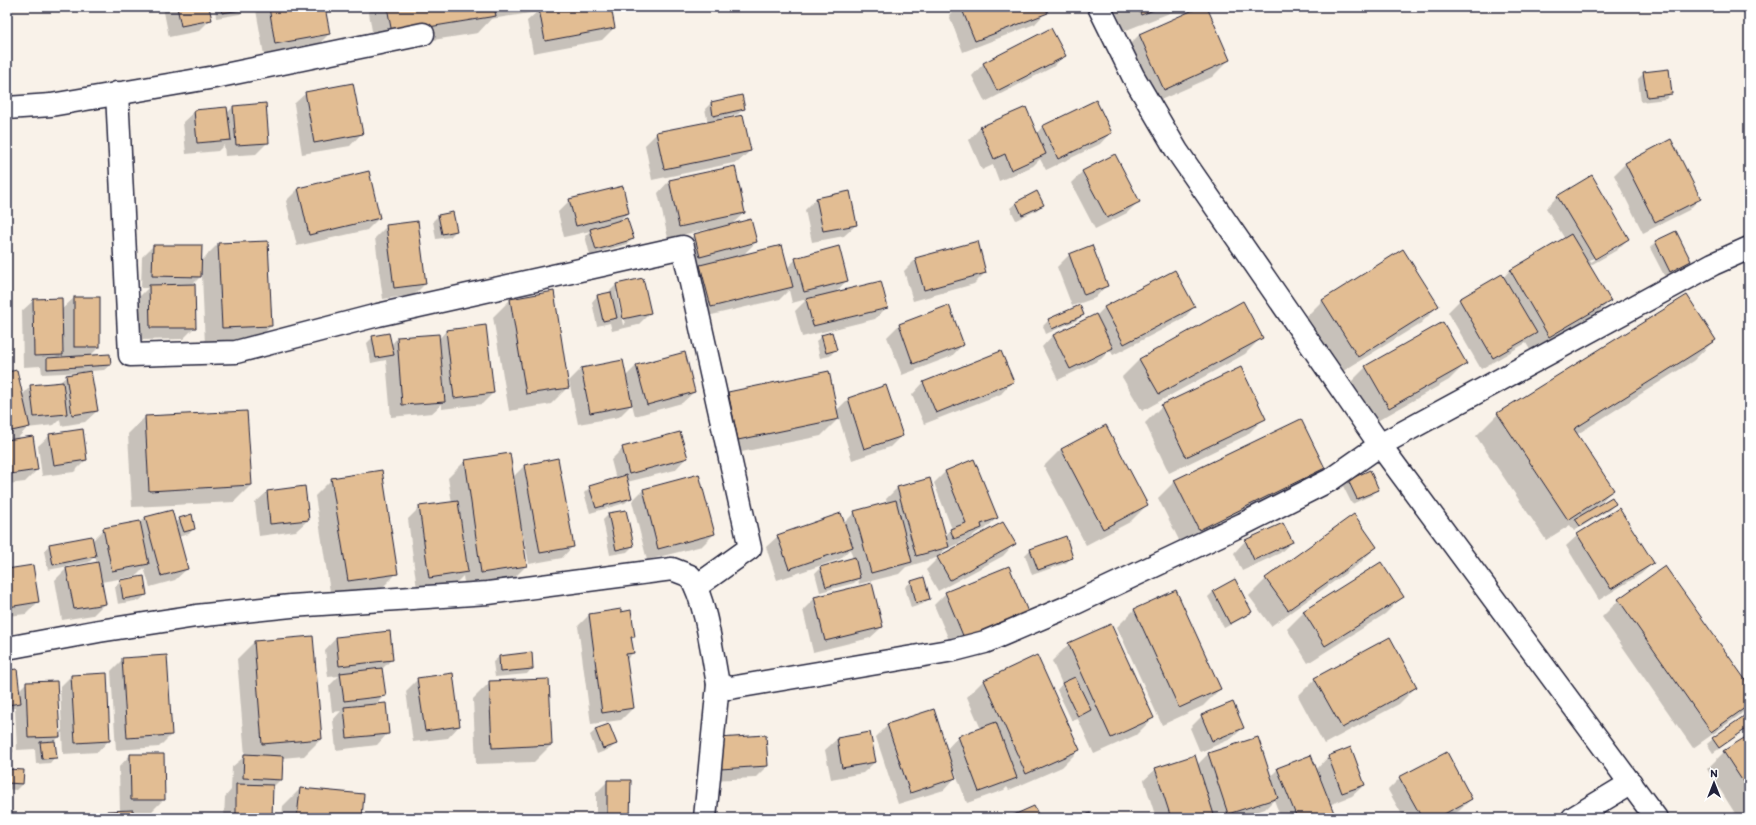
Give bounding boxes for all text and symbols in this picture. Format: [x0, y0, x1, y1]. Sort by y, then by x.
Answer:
north arrow [1694, 763, 1734, 803]
text: N [1710, 767, 1718, 780]

